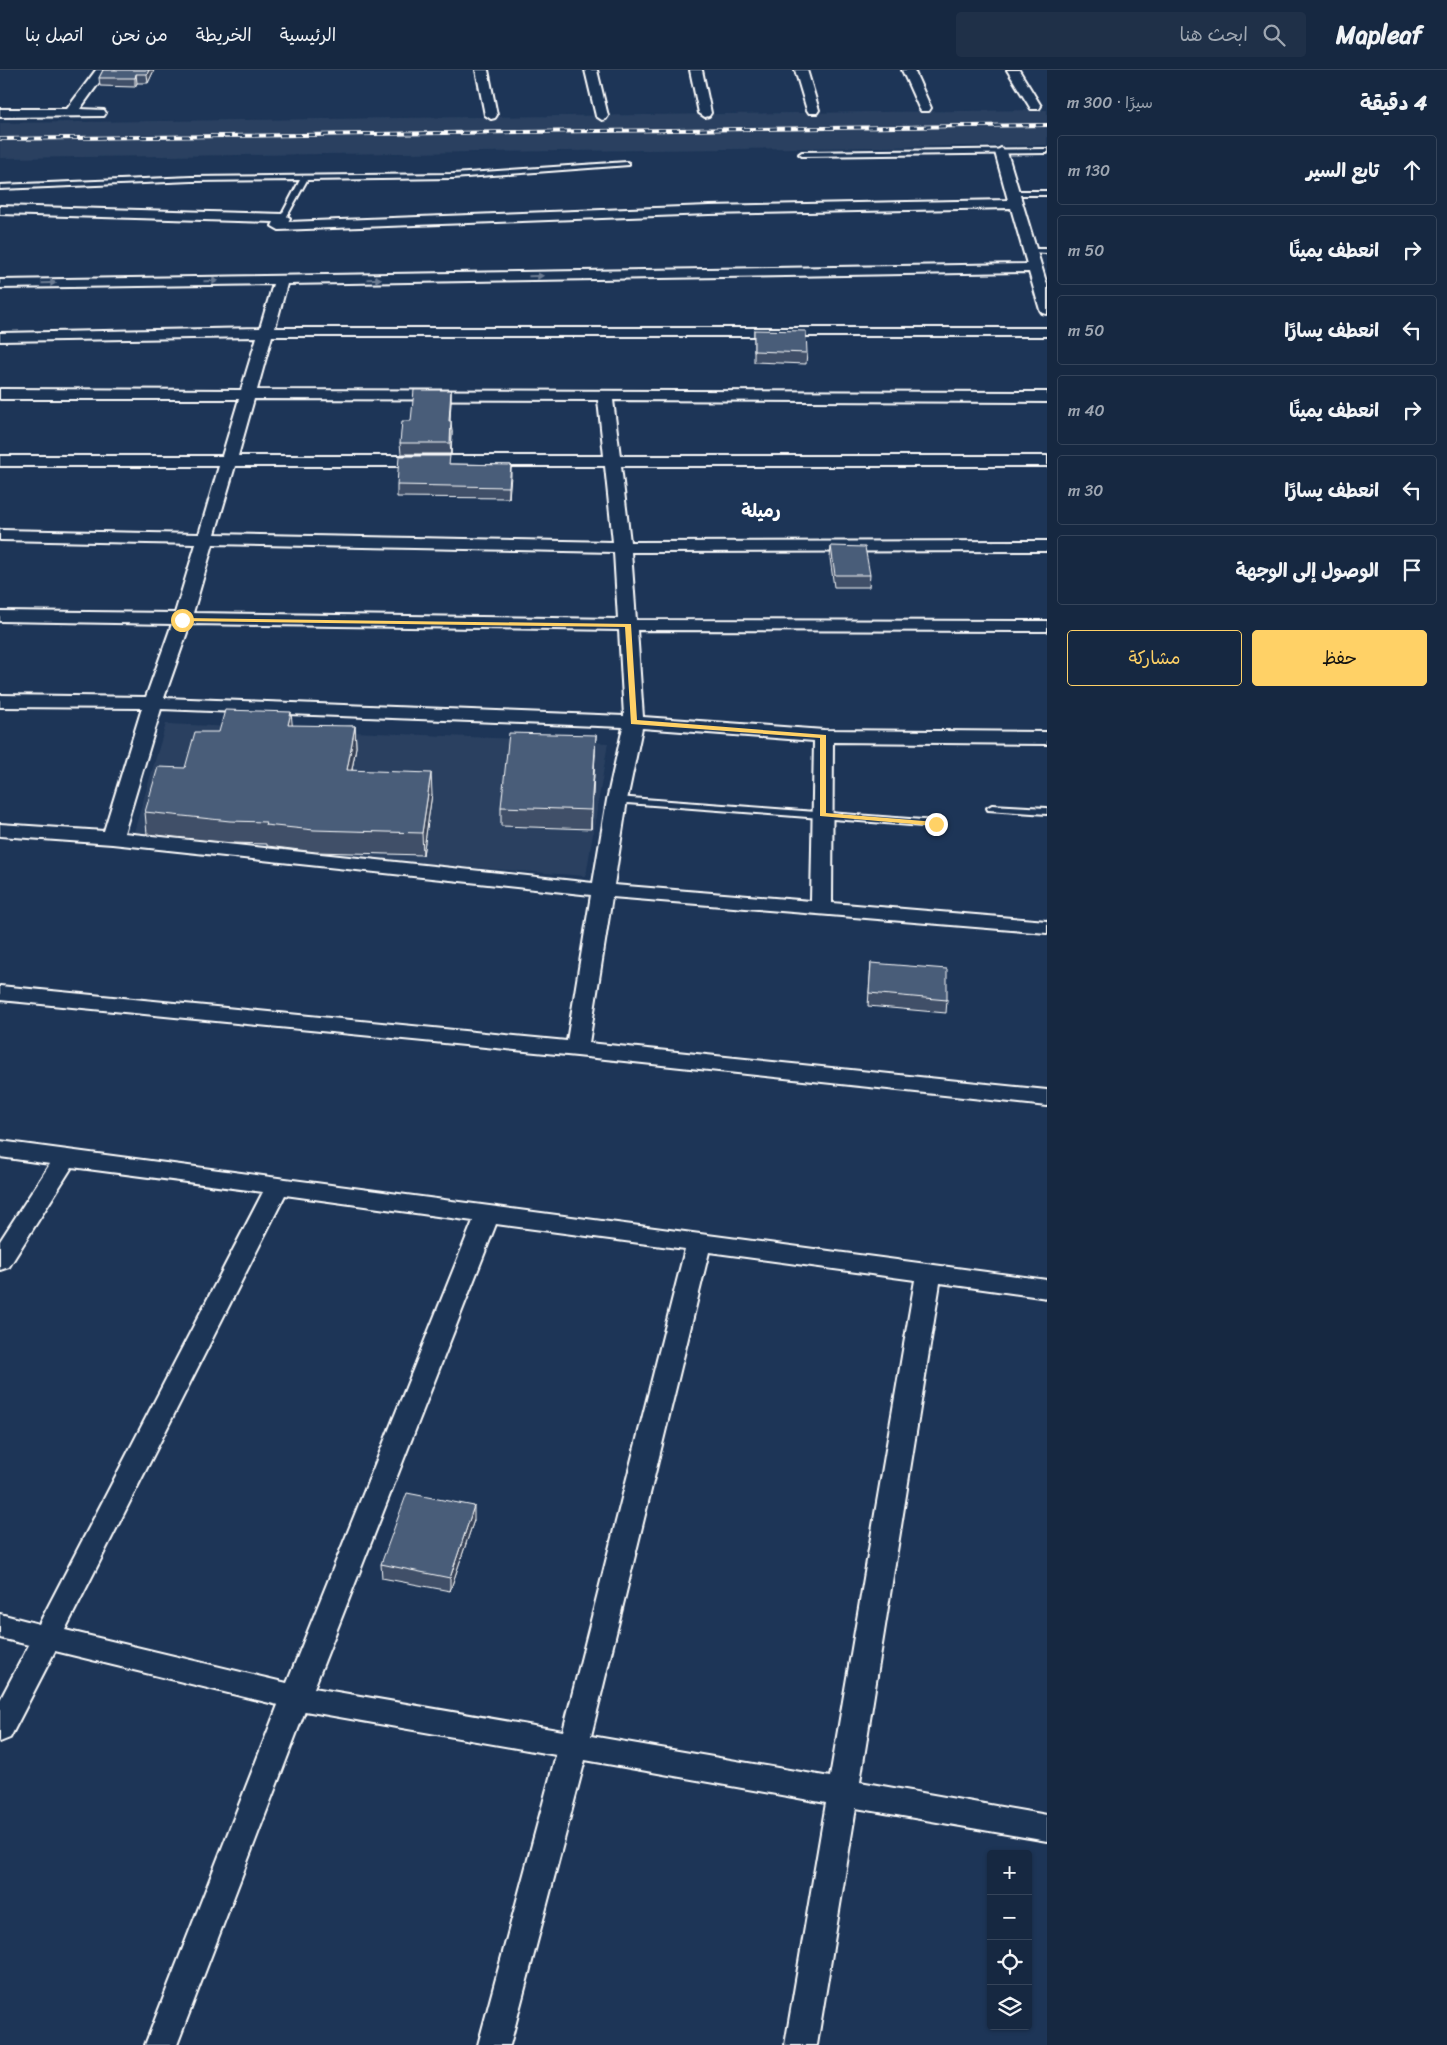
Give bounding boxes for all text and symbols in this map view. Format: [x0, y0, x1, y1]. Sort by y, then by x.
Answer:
search box [956, 12, 1306, 57]
text: Mapleaf [1336, 14, 1422, 56]
text: ابحث هنا [1180, 18, 1248, 51]
text: اتصل بنا [25, 19, 84, 51]
text: من نحن [112, 19, 168, 51]
text: الخريطة [196, 19, 252, 51]
text: الرئيسية [280, 19, 336, 51]
icon: search [1260, 21, 1288, 49]
text: 4 دقيقة [1360, 84, 1427, 122]
text: سيرًا · 300 m [1067, 88, 1153, 117]
text: تابع السير [1306, 154, 1379, 187]
text: 130 m [1068, 156, 1110, 185]
icon: ahead [1398, 156, 1426, 184]
text: انعطف يمينًا [1289, 234, 1379, 267]
text: 50 m [1068, 236, 1104, 265]
icon: right [1398, 236, 1426, 264]
one-way arrow [528, 272, 544, 280]
one-way arrow [366, 274, 382, 282]
one-way arrow [203, 277, 219, 285]
one-way arrow [41, 279, 57, 287]
text: انعطف يسارًا [1284, 314, 1379, 347]
text: 50 m [1068, 316, 1104, 345]
icon: left [1398, 316, 1426, 344]
text: انعطف يمينًا [1289, 394, 1379, 427]
text: 40 m [1068, 396, 1105, 425]
icon: right [1398, 396, 1426, 424]
text: انعطف يسارًا [1284, 474, 1379, 507]
text: 30 m [1068, 476, 1103, 505]
icon: left [1398, 476, 1426, 504]
district label: رميلة [741, 495, 781, 527]
text: الوصول إلى الوجهة [1236, 554, 1379, 587]
icon: arrive [1398, 556, 1426, 584]
route start [171, 609, 194, 632]
button: مشاركة [1067, 630, 1242, 686]
button: حفظ [1252, 630, 1427, 686]
route end [925, 813, 948, 836]
map controls [987, 1850, 1032, 2030]
button: + [987, 1850, 1032, 1895]
button: − [987, 1895, 1032, 1940]
button: locate [987, 1940, 1032, 1985]
button: layers [987, 1985, 1032, 2030]

